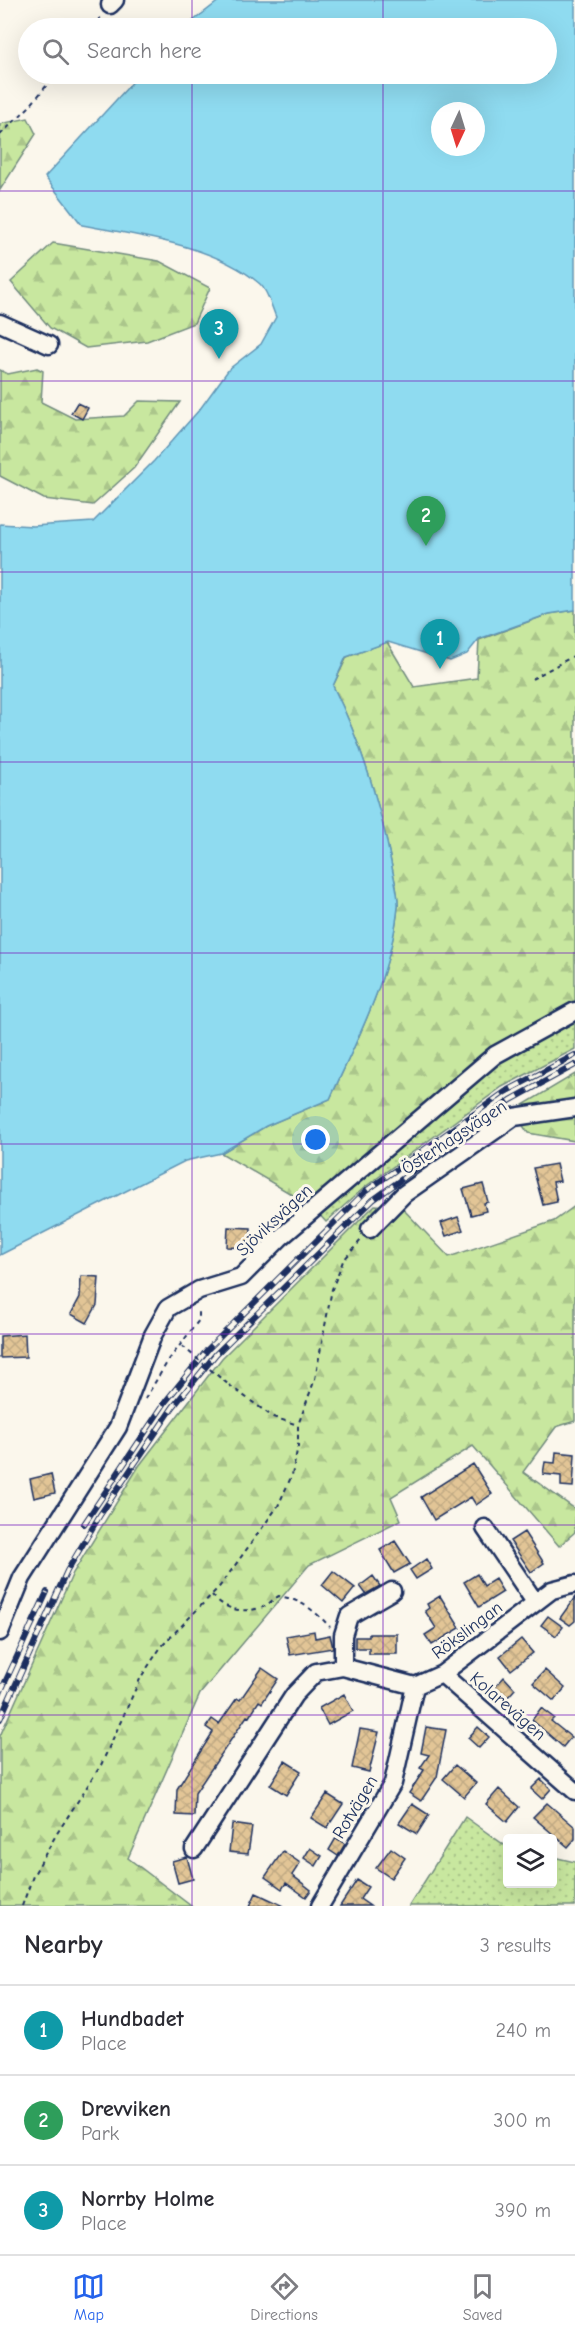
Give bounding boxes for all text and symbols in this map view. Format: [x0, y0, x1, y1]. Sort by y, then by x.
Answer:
search box [18, 18, 557, 84]
icon: search [39, 35, 72, 68]
text: Search here [87, 38, 202, 64]
north arrow [431, 102, 485, 156]
pin: 3 [200, 310, 238, 359]
pin: 2 [406, 496, 446, 546]
pin: 1 [420, 620, 460, 669]
street label: Österhagsvägen [398, 1096, 511, 1179]
your location [301, 1125, 330, 1154]
street label: Sjöviksvägen [232, 1180, 317, 1261]
street label: Rökslingan [428, 1597, 507, 1664]
street label: Kolarevägen [465, 1668, 550, 1745]
street label: Rotvägen [328, 1772, 382, 1843]
map controls [503, 1834, 557, 1888]
button: layers [503, 1834, 557, 1888]
text: Nearby [24, 1930, 103, 1960]
text: 3 results [480, 1934, 551, 1957]
text: Hundbadet [81, 2006, 184, 2032]
text: 1 [40, 2019, 47, 2042]
text: 240 m [496, 2019, 551, 2042]
text: Place [81, 2032, 127, 2055]
text: Drevviken [81, 2096, 171, 2122]
text: 2 [39, 2109, 48, 2132]
text: 300 m [493, 2109, 551, 2132]
text: Park [81, 2122, 119, 2145]
text: Norrby Holme [81, 2186, 214, 2212]
text: 3 [39, 2199, 48, 2222]
text: 390 m [495, 2199, 551, 2222]
text: Place [81, 2212, 127, 2235]
tab: Map [72, 2270, 105, 2324]
tab: Directions [250, 2270, 318, 2324]
tab: Saved [463, 2270, 503, 2324]

